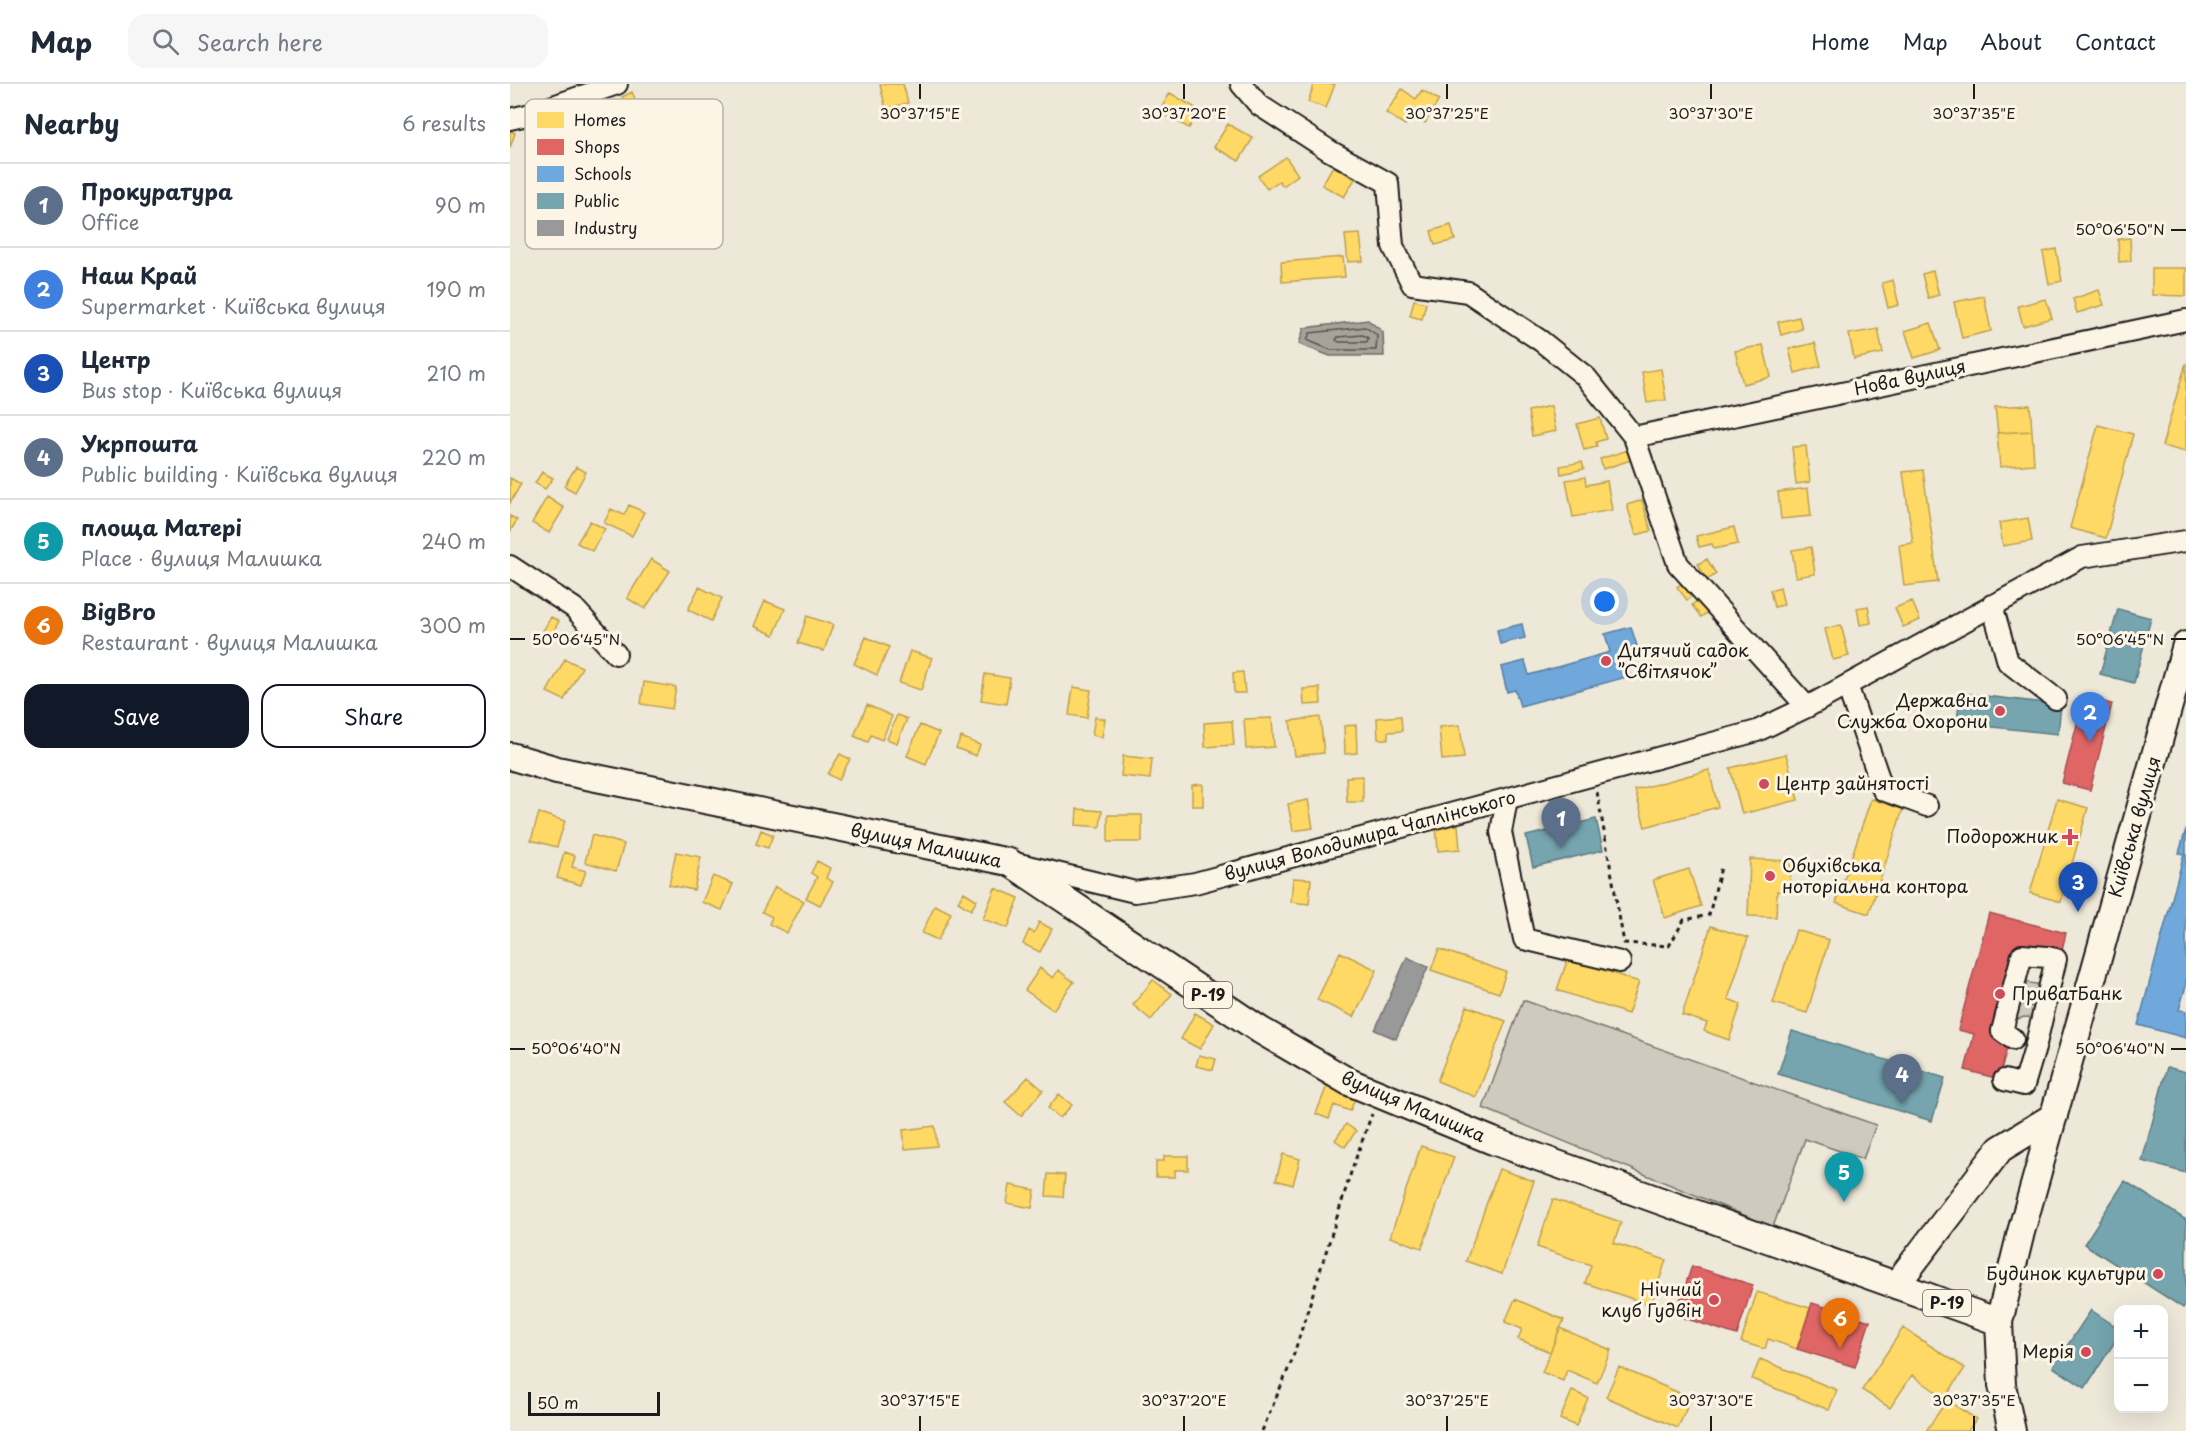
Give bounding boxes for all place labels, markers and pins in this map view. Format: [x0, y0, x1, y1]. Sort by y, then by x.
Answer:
place label: Дитячий садок ”Світлячок” [1617, 636, 1749, 684]
marker: Дитячий садок ”Світлячок” [1599, 654, 1613, 668]
place label: Державна Служба Охорони [1837, 686, 1989, 734]
pin: 2 [2070, 692, 2110, 742]
marker: Державна Служба Охорони [1993, 704, 2007, 718]
place label: Центр зайнятості [1776, 769, 1929, 796]
marker: Центр зайнятості [1757, 777, 1771, 791]
pin: 1 [1542, 798, 1580, 848]
place label: Подорожник [1946, 822, 2058, 849]
marker: Подорожник [2063, 830, 2077, 844]
place label: Обухівська ноторіальна контора [1782, 851, 1969, 899]
pin: 3 [2058, 862, 2098, 912]
marker: Обухівська ноторіальна контора [1763, 869, 1777, 883]
place label: ПриватБанк [2012, 979, 2122, 1006]
marker: ПриватБанк [1993, 987, 2007, 1001]
pin: 4 [1882, 1054, 1922, 1104]
pin: 5 [1824, 1152, 1864, 1202]
place label: Будинок культури [1986, 1259, 2146, 1286]
marker: Будинок культури [2151, 1267, 2165, 1281]
place label: Нічний клуб Гудвін [1601, 1275, 1702, 1323]
marker: Нічний клуб Гудвін [1707, 1293, 1721, 1307]
pin: 6 [1820, 1298, 1860, 1348]
place label: Мерія [2022, 1337, 2074, 1364]
marker: Мерія [2079, 1345, 2093, 1359]

